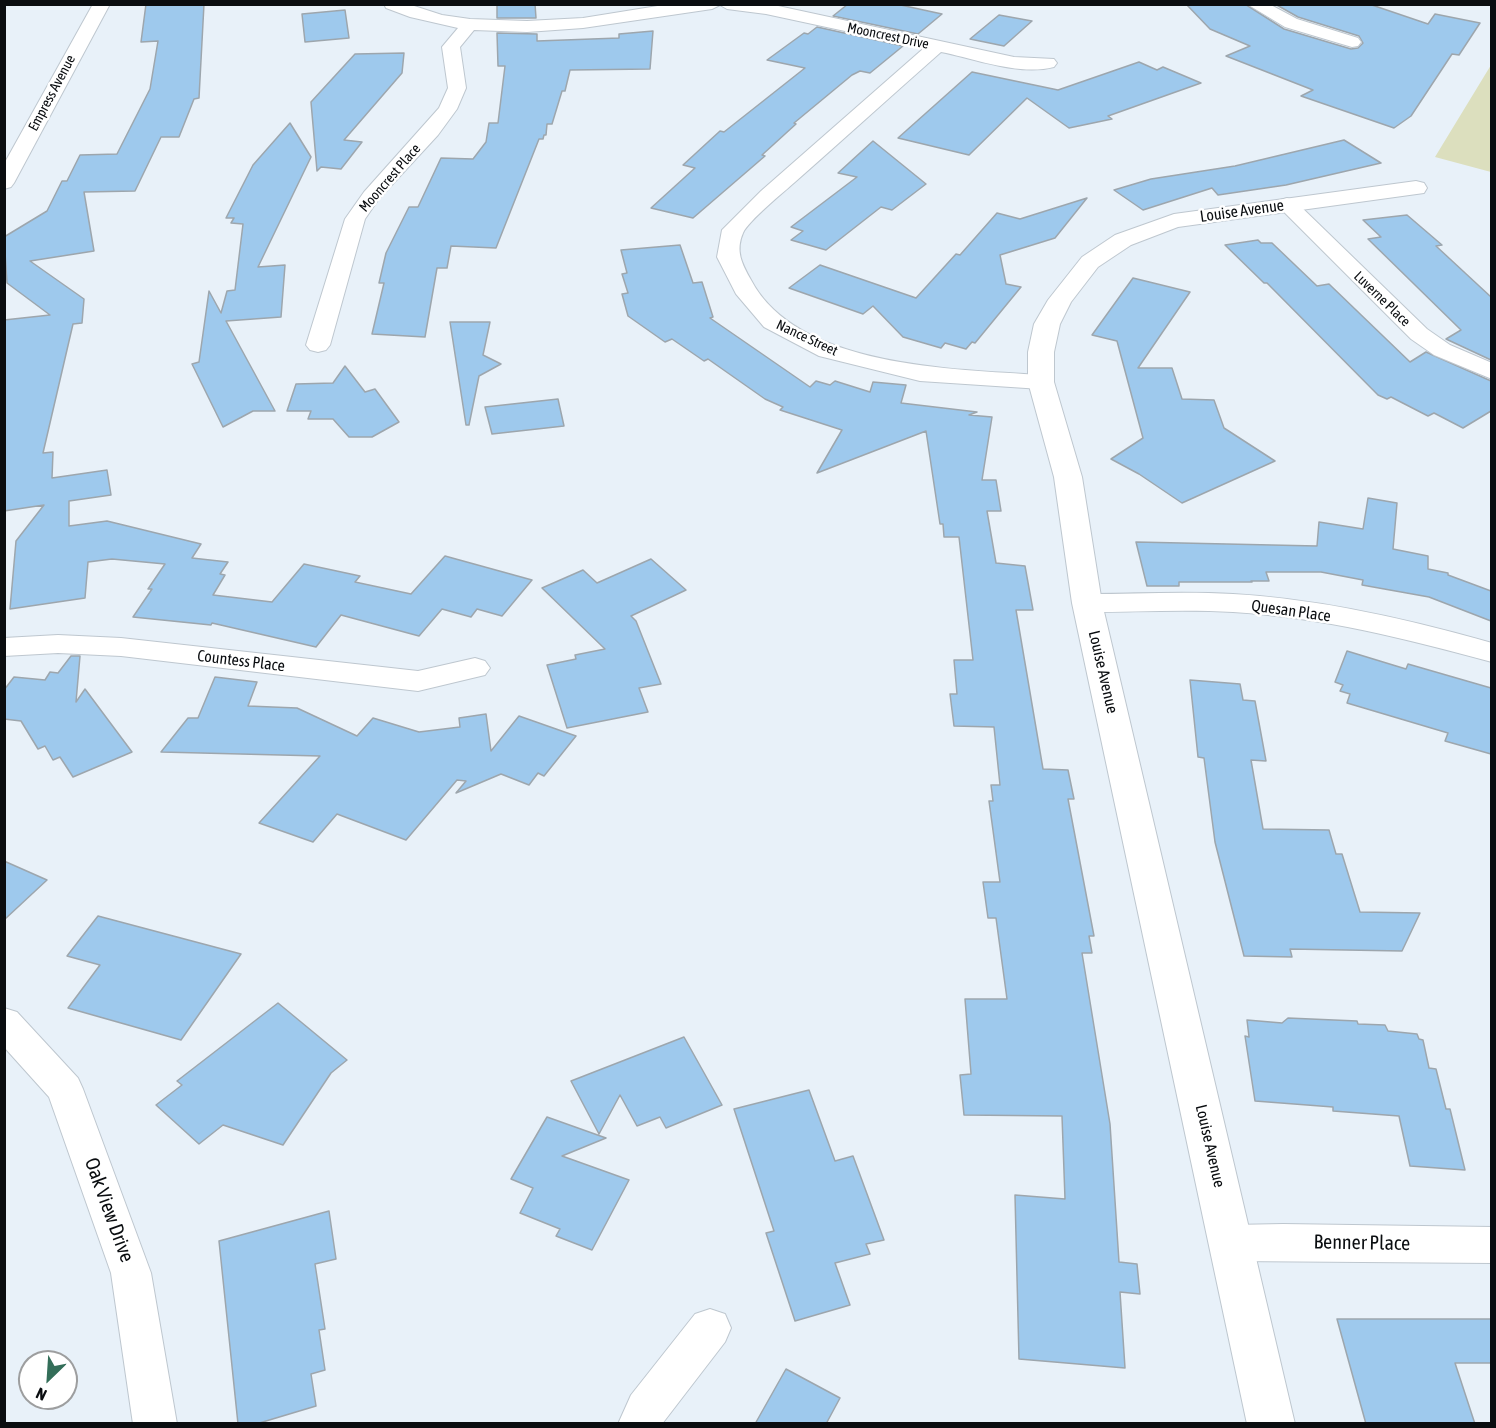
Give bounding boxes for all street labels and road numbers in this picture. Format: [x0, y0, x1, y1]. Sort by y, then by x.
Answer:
street label: Mooncrest Drive [846, 19, 930, 53]
street label: Empress Avenue [25, 52, 79, 134]
street label: Mooncrest Place [356, 141, 424, 215]
street label: Louise Avenue [1199, 196, 1285, 226]
street label: Luverne Place [1350, 268, 1414, 330]
street label: Nance Street [774, 316, 840, 360]
street label: Quesan Place [1250, 596, 1332, 626]
street label: Louise Avenue [1084, 629, 1122, 715]
street label: Countess Place [196, 646, 286, 676]
street label: Louise Avenue [1191, 1103, 1229, 1189]
street label: Oak View Drive [79, 1155, 139, 1265]
street label: Benner Place [1314, 1230, 1410, 1256]

